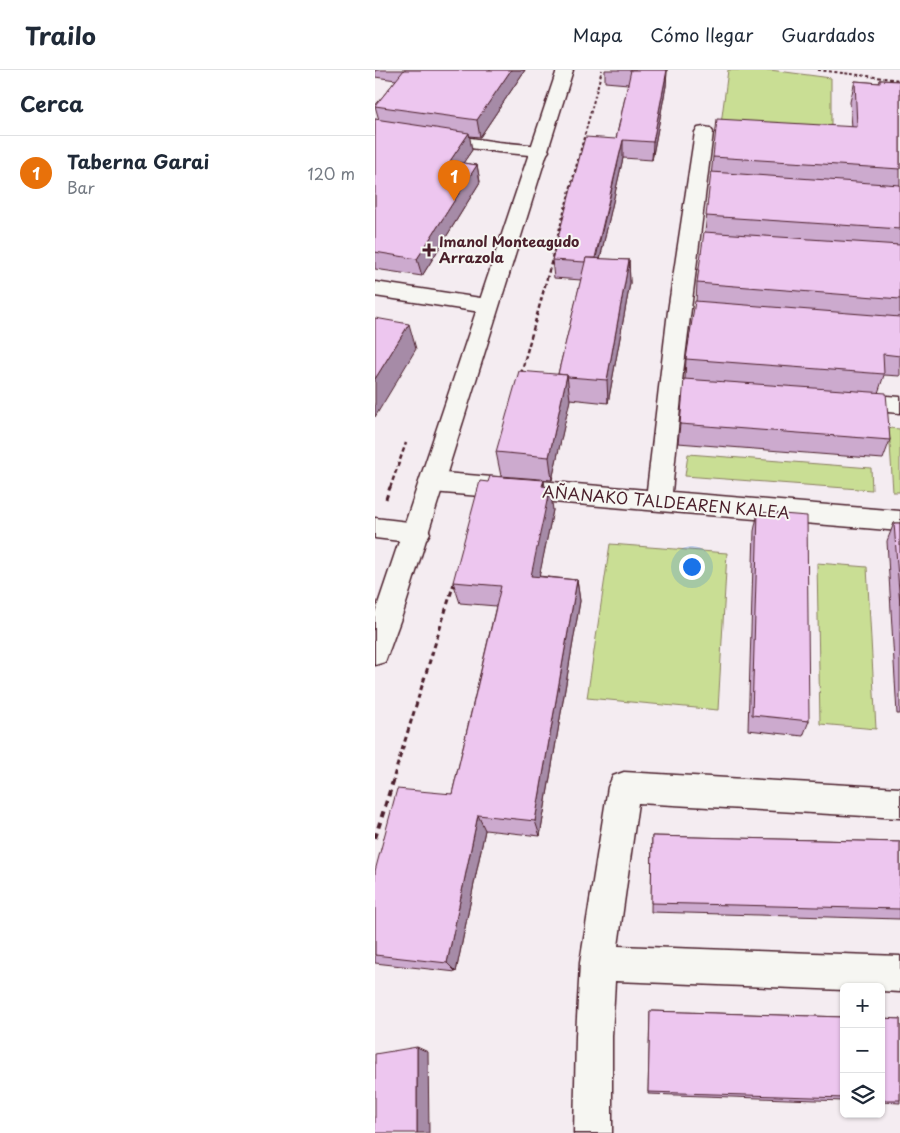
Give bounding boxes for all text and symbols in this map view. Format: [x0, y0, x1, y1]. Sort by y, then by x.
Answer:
text: Trailo [25, 17, 96, 53]
text: Mapa [573, 21, 622, 48]
text: Cómo llegar [650, 21, 753, 48]
text: Guardados [781, 21, 875, 48]
text: Cerca [20, 87, 84, 119]
text: Taberna Garai [67, 147, 209, 175]
pin: 1 [438, 160, 470, 201]
text: 1 [32, 161, 40, 185]
text: 120 m [308, 161, 355, 185]
text: Bar [67, 175, 95, 199]
place label: Imanol Monteagudo Arrazola [439, 231, 579, 268]
marker: Imanol Monteagudo Arrazola [423, 244, 435, 256]
street label: AÑANAKO TALDEAREN KALEA [542, 478, 791, 524]
your location [679, 554, 705, 580]
map controls [840, 983, 885, 1118]
button: + [840, 983, 885, 1028]
button: − [840, 1028, 885, 1073]
button: layers [840, 1073, 885, 1118]

